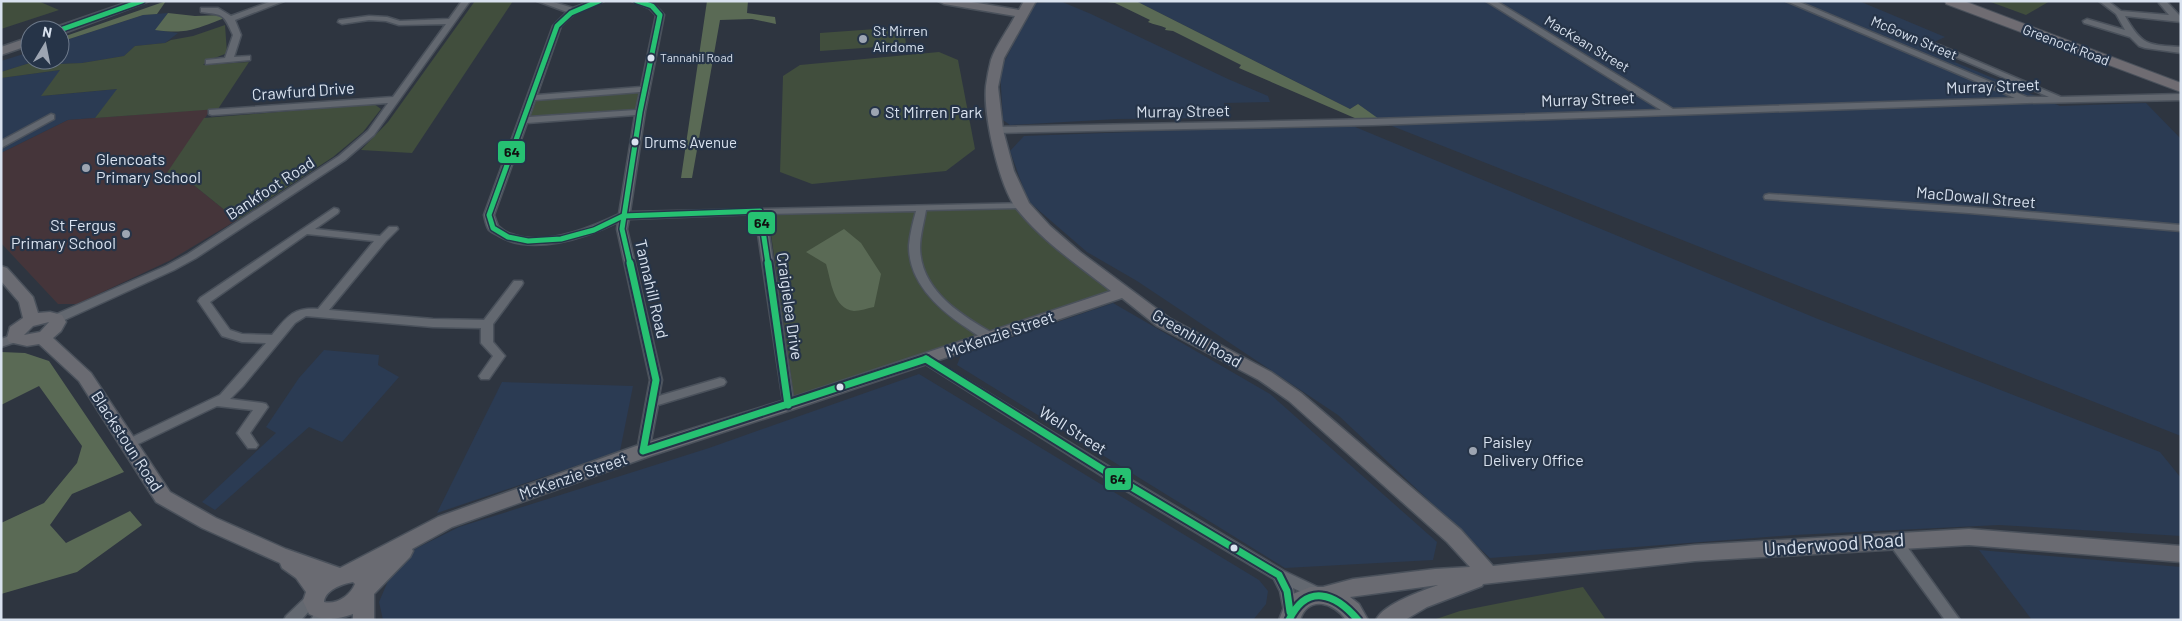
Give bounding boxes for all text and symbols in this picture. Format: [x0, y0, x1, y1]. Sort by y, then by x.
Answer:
street label: MacKean Street [1542, 12, 1633, 76]
street label: McGown Street [1869, 12, 1960, 63]
north arrow [20, 20, 70, 70]
street label: Greenock Road [2020, 20, 2112, 69]
place label: St Mirren Airdome [873, 22, 928, 55]
text: N [41, 23, 53, 41]
marker: St Mirren Airdome [857, 33, 869, 45]
place label: Tannahil Road [660, 50, 733, 64]
marker: Tannahil Road [646, 53, 656, 63]
street label: Murray Street [1946, 74, 2040, 97]
street label: Crawfurd Drive [251, 77, 355, 104]
street label: Murray Street [1541, 87, 1635, 110]
street label: Murray Street [1136, 100, 1230, 121]
place label: St Mirren Park [885, 102, 982, 121]
marker: St Mirren Park [869, 106, 881, 118]
place label: Drums Avenue [644, 133, 737, 151]
marker: Drums Avenue [630, 137, 640, 147]
line badge: 64 [497, 140, 526, 164]
text: 64 [504, 143, 520, 160]
place label: Glencoats Primary School [96, 149, 201, 186]
street label: Bankfoot Road [222, 152, 317, 223]
marker: Glencoats Primary School [80, 162, 92, 174]
street label: MacDowall Street [1915, 182, 2037, 211]
line badge: 64 [747, 211, 776, 235]
text: 64 [754, 214, 770, 231]
place label: St Fergus Primary School [11, 215, 116, 252]
marker: St Fergus Primary School [120, 228, 132, 240]
street label: Tannahill Road [632, 237, 673, 340]
street label: Craigielea Drive [774, 251, 807, 361]
street label: Greenhill Road [1149, 304, 1245, 371]
street label: McKenzie Street [943, 306, 1056, 361]
unlabelled marker [835, 382, 845, 392]
street label: Blackstoun Road [88, 387, 167, 495]
street label: Well Street [1036, 401, 1111, 458]
place label: Paisley Delivery Office [1483, 432, 1584, 469]
marker: Paisley Delivery Office [1467, 445, 1479, 457]
street label: McKenzie Street [516, 448, 629, 503]
line badge: 64 [1104, 467, 1132, 491]
text: 64 [1110, 470, 1126, 487]
street label: Underwood Road [1763, 527, 1905, 560]
unlabelled marker [1229, 543, 1239, 553]

